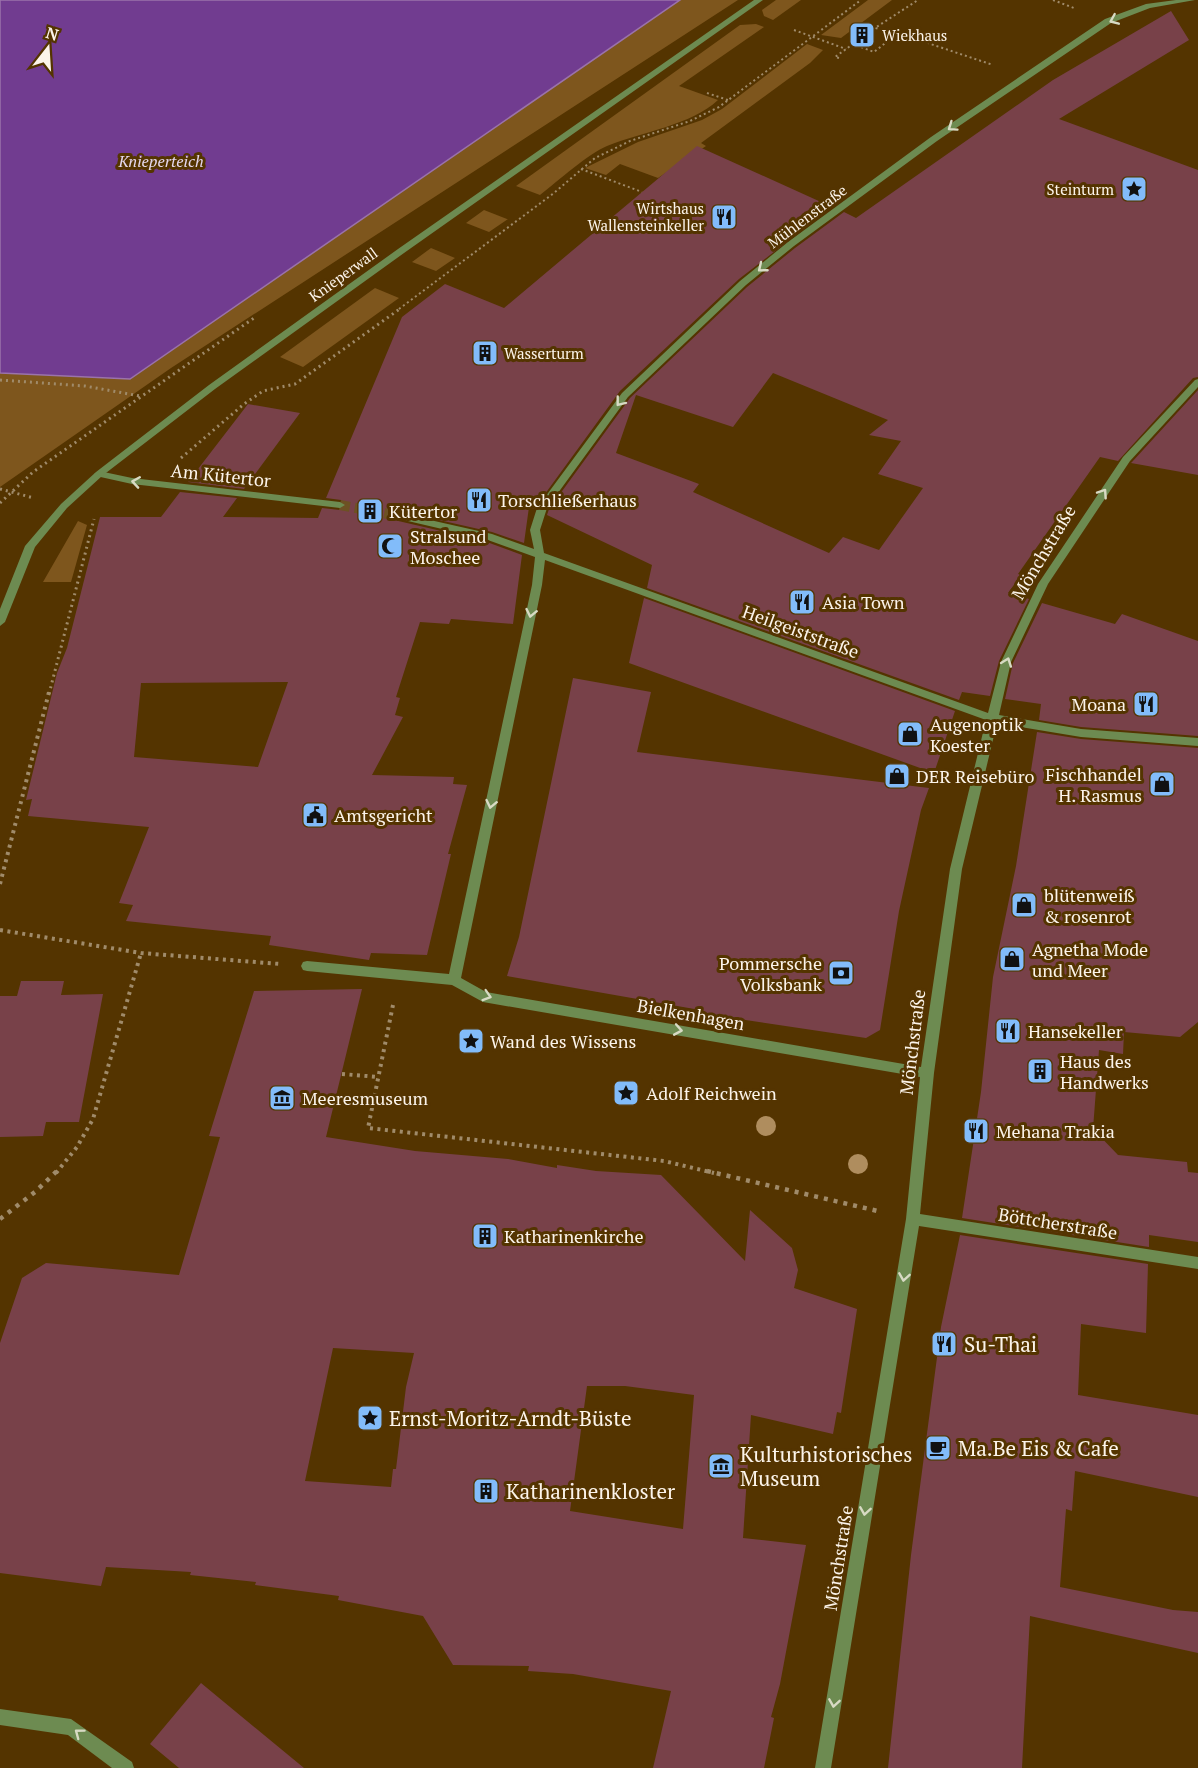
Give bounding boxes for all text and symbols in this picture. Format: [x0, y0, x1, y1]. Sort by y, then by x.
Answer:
one-way arrow [1110, 13, 1121, 25]
north arrow [18, 18, 78, 78]
building icon: Wiekhaus [847, 20, 877, 50]
text: N [43, 21, 61, 46]
place label: Wiekhaus [882, 25, 947, 45]
one-way arrow [947, 120, 958, 131]
water label: Knieperteich [117, 150, 204, 172]
place icon: Steinturm [1119, 174, 1149, 204]
place label: Steinturm [1047, 179, 1114, 199]
street label: Mühlenstraße [763, 180, 851, 252]
place label: Wirtshaus Wallensteinkeller [587, 198, 704, 235]
restaurant icon: Wirtshaus Wallensteinkeller [709, 202, 739, 232]
street label: Knieperwall [305, 242, 381, 306]
one-way arrow [757, 261, 768, 272]
building icon: Wasserturm [470, 338, 500, 368]
place label: Wasserturm [504, 343, 584, 363]
one-way arrow [616, 395, 627, 406]
street label: Am Kütertor [170, 458, 272, 492]
one-way arrow [131, 476, 140, 488]
restaurant icon: Torschließerhaus [464, 485, 494, 515]
place label: Torschließerhaus [498, 488, 637, 512]
one-way arrow [1096, 489, 1107, 500]
building icon: Kütertor [355, 496, 385, 526]
place label: Kütertor [389, 499, 457, 523]
street label: Mönchstraße [1005, 500, 1081, 604]
place label: Stralsund Moschee [410, 524, 487, 569]
mosque icon: Stralsund Moschee [375, 531, 405, 561]
restaurant icon: Asia Town [787, 587, 817, 617]
place label: Asia Town [822, 590, 905, 614]
street label: Heilgeiststraße [739, 599, 863, 663]
one-way arrow [525, 608, 538, 618]
one-way arrow [999, 657, 1012, 668]
restaurant icon: Moana [1131, 689, 1161, 719]
place label: Moana [1072, 692, 1126, 716]
place label: Augenoptik Koester [930, 712, 1024, 757]
shop icon: Augenoptik Koester [895, 719, 925, 749]
shop icon: DER Reisebüro [882, 761, 912, 791]
place label: Fischhandel H. Rasmus [1045, 762, 1142, 807]
place label: DER Reisebüro [916, 764, 1035, 788]
shop icon: Fischhandel H. Rasmus [1147, 769, 1177, 799]
one-way arrow [485, 799, 498, 809]
public building icon: Amtsgericht [300, 800, 330, 830]
place label: Amtsgericht [334, 803, 433, 827]
place label: blütenweiß & rosenrot [1044, 883, 1135, 928]
shop icon: blütenweiß & rosenrot [1009, 890, 1039, 920]
place label: Agnetha Mode und Meer [1032, 937, 1148, 982]
shop icon: Agnetha Mode und Meer [997, 944, 1027, 974]
place label: Pommersche Volksbank [719, 951, 823, 996]
bank icon: Pommersche Volksbank [826, 958, 856, 988]
street label: Mönchstraße [894, 988, 930, 1096]
one-way arrow [481, 989, 492, 1001]
street label: Bielkenhagen [635, 993, 747, 1035]
restaurant icon: Hansekeller [993, 1016, 1023, 1046]
place label: Hansekeller [1028, 1019, 1123, 1043]
one-way arrow [674, 1024, 683, 1036]
place icon: Wand des Wissens [456, 1026, 486, 1056]
place label: Wand des Wissens [490, 1029, 636, 1053]
place label: Haus des Handwerks [1060, 1049, 1149, 1094]
building icon: Haus des Handwerks [1025, 1056, 1055, 1086]
place icon: Adolf Reichwein [611, 1078, 641, 1108]
place label: Adolf Reichwein [646, 1081, 777, 1105]
museum icon: Meeresmuseum [267, 1083, 297, 1113]
place label: Meeresmuseum [302, 1086, 429, 1110]
restaurant icon: Mehana Trakia [961, 1116, 991, 1146]
place label: Mehana Trakia [996, 1119, 1115, 1143]
street label: Böttcherstraße [997, 1202, 1119, 1244]
building icon: Katharinenkirche [470, 1221, 500, 1251]
place label: Katharinenkirche [504, 1224, 643, 1248]
one-way arrow [898, 1272, 910, 1282]
restaurant icon: Su-Thai [929, 1329, 959, 1359]
place label: Su-Thai [964, 1330, 1037, 1358]
place icon: Ernst-Moritz-Arndt-Büste [355, 1403, 385, 1433]
place label: Ernst-Moritz-Arndt-Büste [389, 1404, 632, 1432]
cafe icon: Ma.Be Eis & Cafe [923, 1433, 953, 1463]
place label: Ma.Be Eis & Cafe [958, 1434, 1119, 1462]
place label: Kulturhistorisches Museum [740, 1440, 912, 1492]
museum icon: Kulturhistorisches Museum [706, 1451, 736, 1481]
building icon: Katharinenkloster [471, 1476, 501, 1506]
place label: Katharinenkloster [506, 1477, 675, 1505]
street label: Mönchstraße [818, 1504, 858, 1612]
one-way arrow [860, 1506, 872, 1516]
one-way arrow [828, 1699, 840, 1708]
one-way arrow [75, 1729, 86, 1740]

